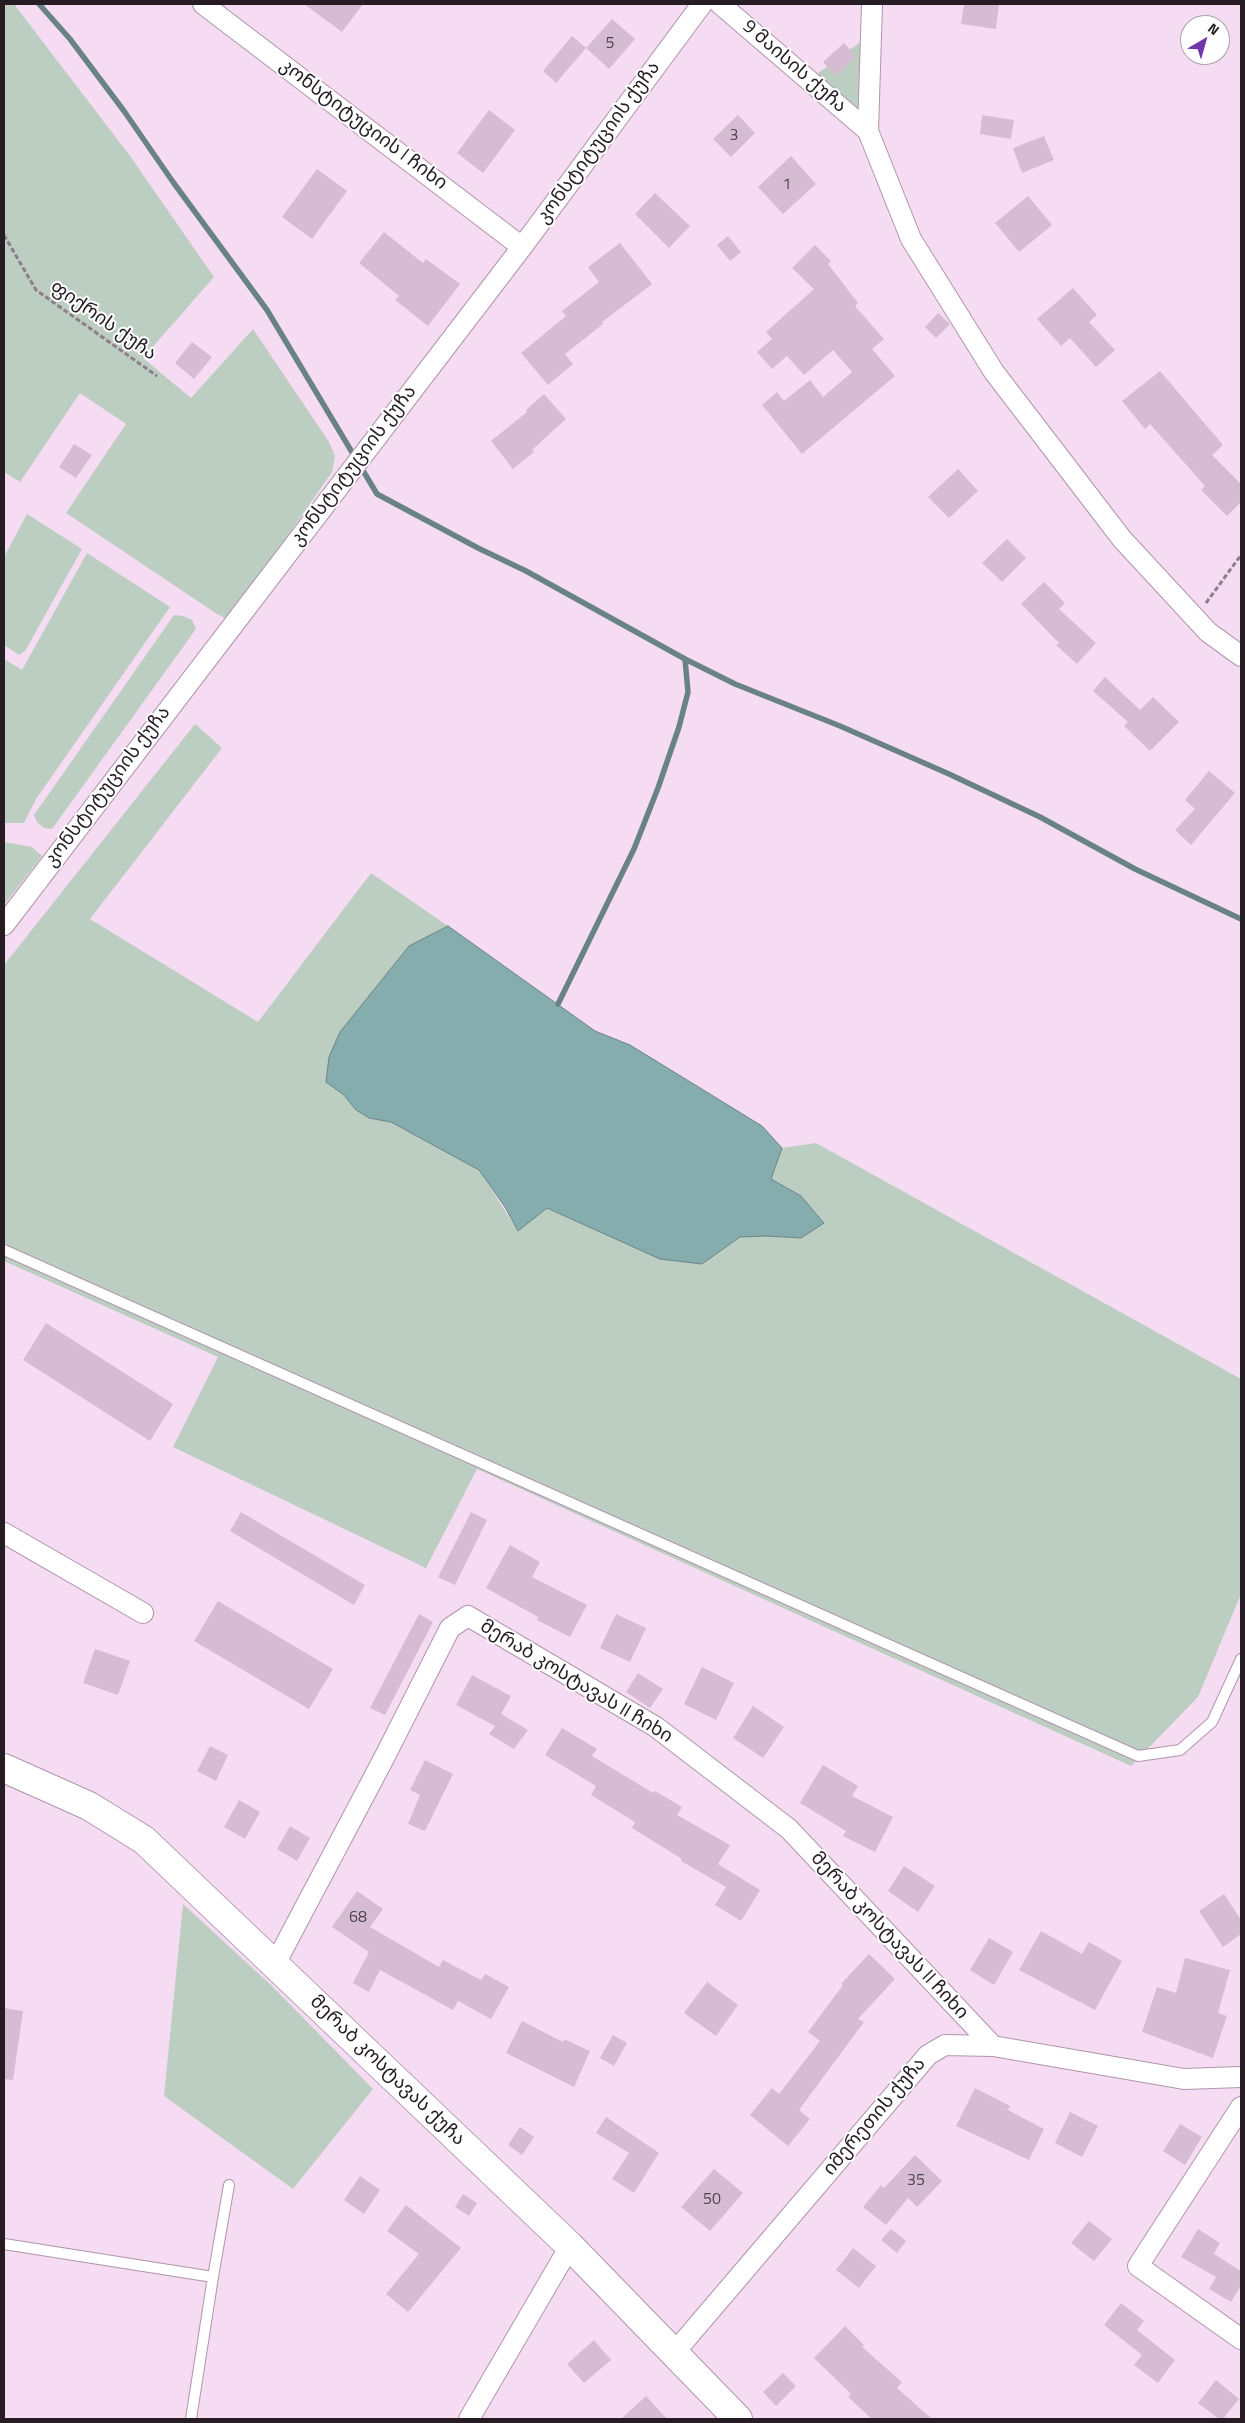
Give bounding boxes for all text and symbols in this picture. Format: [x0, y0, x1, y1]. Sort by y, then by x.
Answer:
north arrow [1180, 15, 1230, 65]
street label: 9 მაისის ქუჩა [737, 16, 851, 118]
text: N [1204, 17, 1224, 40]
house number: 5 [606, 34, 614, 54]
street label: კონსტიტუციის I ჩიხი [275, 54, 451, 196]
street label: კონსტიტუციის ქუჩა [532, 57, 666, 229]
house number: 3 [730, 126, 738, 146]
house number: 1 [783, 175, 791, 195]
street label: ფიქრის ქუჩა [46, 276, 160, 366]
street label: კონსტიტუციის ქუჩა [286, 381, 422, 551]
street label: კონსტიტუციის ქუჩა [40, 702, 176, 872]
street label: მერაბ კოსტავას II ჩიხი [476, 1615, 676, 1749]
street label: მერაბ კოსტავას II ჩიხი [805, 1848, 973, 2024]
house number: 68 [349, 1908, 367, 1928]
street label: მერაბ კოსტავას ქუჩა [305, 1991, 469, 2151]
street label: იმერეთის ქუჩა [819, 2053, 931, 2181]
house number: 35 [907, 2171, 925, 2191]
house number: 50 [703, 2190, 721, 2210]

